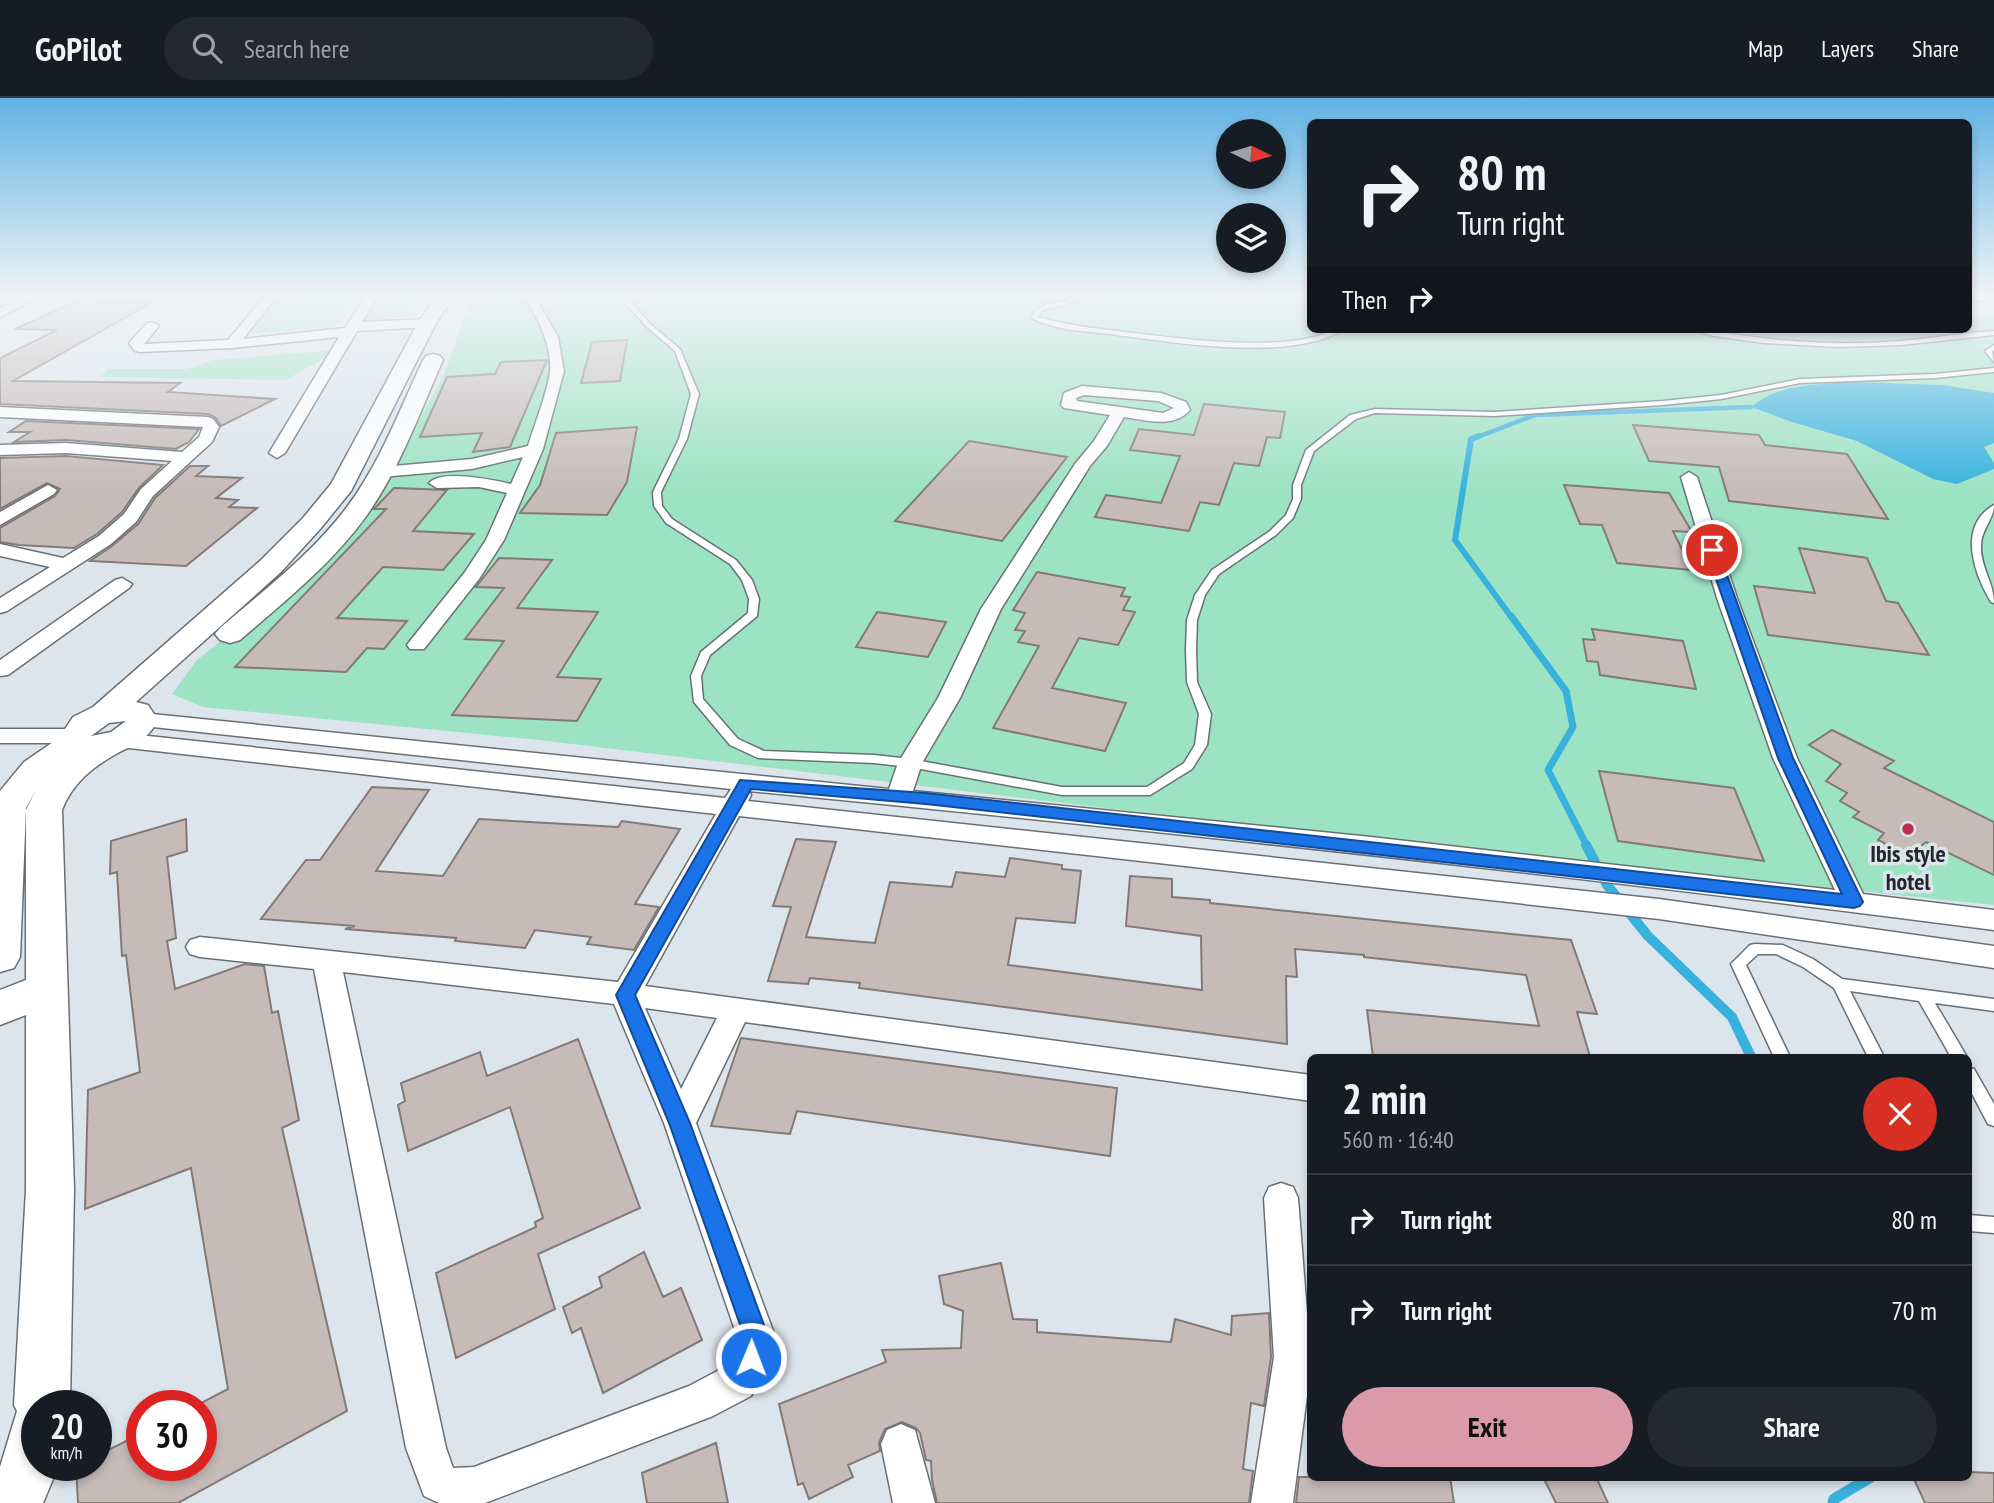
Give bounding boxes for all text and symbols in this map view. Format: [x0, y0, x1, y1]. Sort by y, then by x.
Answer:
search box [164, 17, 654, 80]
text: GoPilot [35, 27, 122, 70]
icon: search [188, 29, 226, 67]
text: Search here [244, 32, 349, 65]
text: Map [1748, 33, 1783, 64]
text: Layers [1821, 33, 1874, 64]
text: Share [1912, 33, 1959, 64]
north arrow [1216, 119, 1286, 189]
map controls [1216, 119, 1286, 273]
text: 80 m [1457, 140, 1546, 204]
icon: right [1342, 147, 1433, 238]
text: Turn right [1457, 202, 1565, 244]
button: layers [1216, 203, 1286, 273]
icon: right [1401, 280, 1439, 318]
text: Then [1342, 283, 1387, 316]
pin [1682, 520, 1742, 580]
icon: arrive [1693, 531, 1731, 569]
marker: Ibis style hotel [1900, 821, 1916, 837]
place label: Ibis style hotel [1870, 838, 1946, 897]
text: 2 min [1342, 1071, 1427, 1126]
button: close [1863, 1077, 1937, 1151]
text: 560 m · 16:40 [1342, 1125, 1454, 1154]
icon: right [1342, 1201, 1380, 1239]
text: Turn right [1401, 1203, 1492, 1236]
text: 80 m [1891, 1203, 1937, 1236]
icon: right [1342, 1292, 1380, 1330]
text: Turn right [1401, 1294, 1492, 1327]
text: 70 m [1891, 1294, 1937, 1327]
position arrow [714, 1321, 788, 1395]
button: Exit [1342, 1387, 1633, 1467]
button: Share [1647, 1387, 1937, 1467]
speed limit sign: 30 [126, 1390, 217, 1481]
text: 20 [50, 1403, 83, 1449]
text: km/h [51, 1441, 82, 1464]

